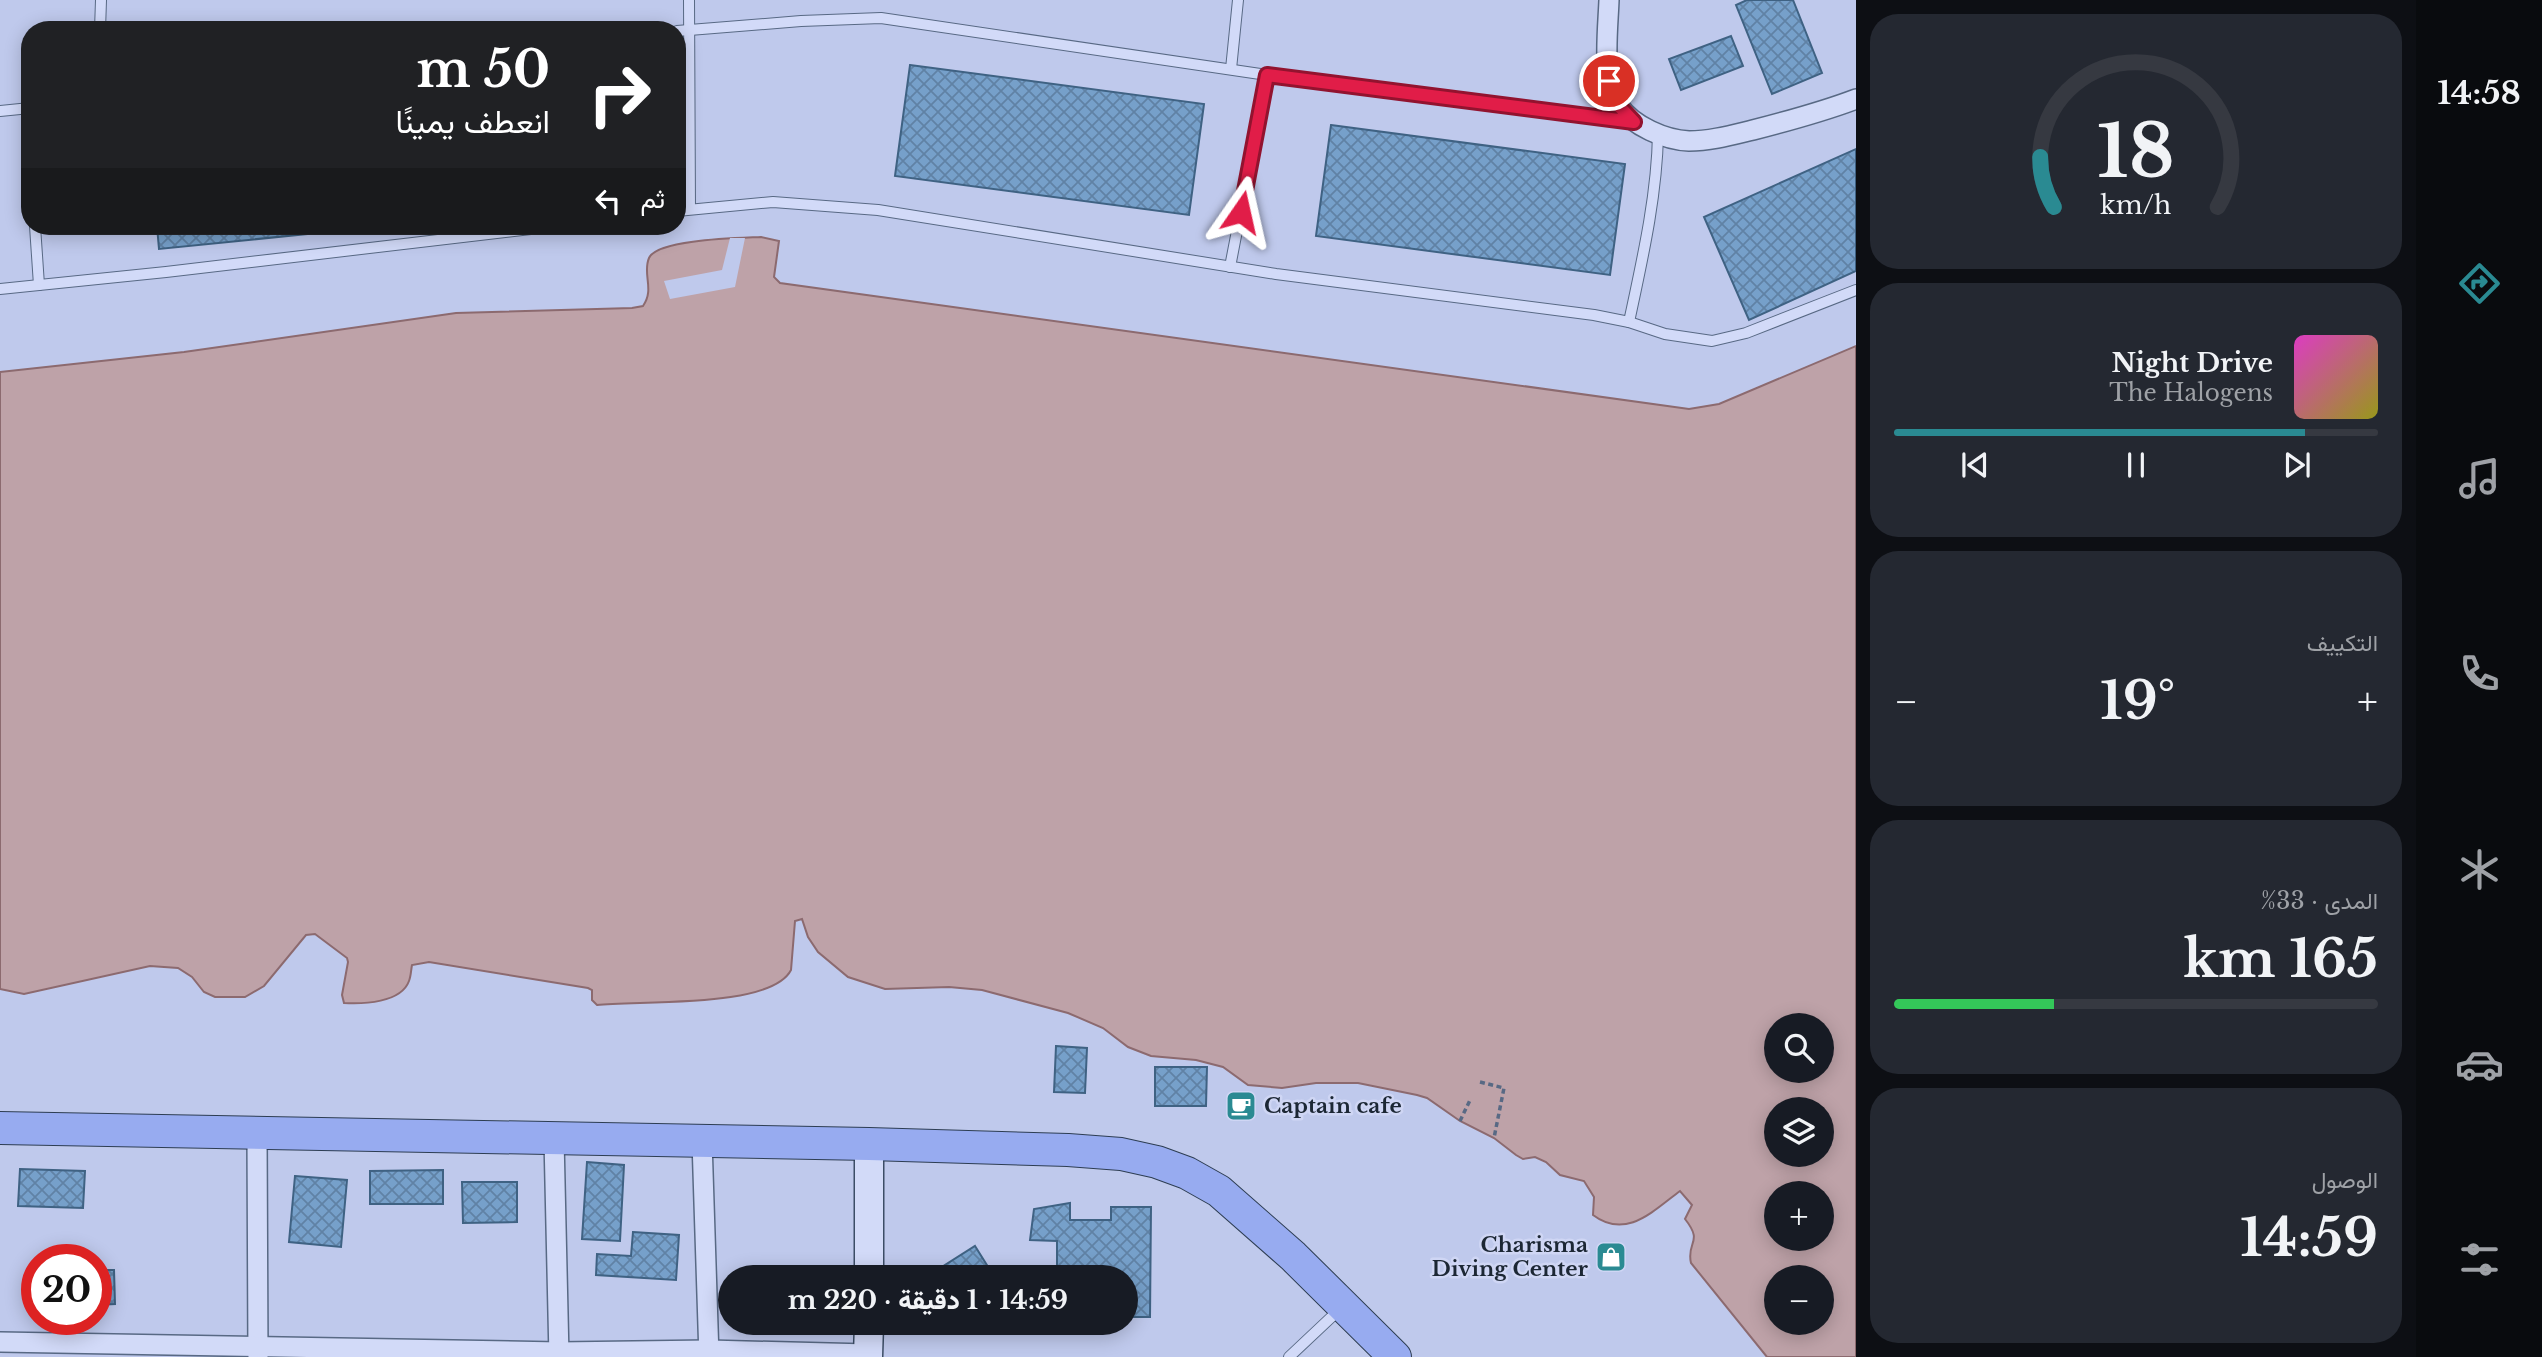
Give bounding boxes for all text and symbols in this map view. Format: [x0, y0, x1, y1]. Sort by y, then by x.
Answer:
text: 50 m [417, 39, 550, 100]
icon: right [574, 49, 665, 140]
pin [1579, 51, 1639, 111]
icon: arrive [1590, 62, 1628, 100]
text: 14:58 [2437, 73, 2521, 113]
text: انعطف يمينًا [396, 102, 550, 142]
text: 18 [2097, 107, 2175, 198]
position arrow [1204, 175, 1278, 249]
icon: left [589, 182, 627, 220]
text: ثم [641, 183, 665, 215]
text: km/h [2101, 190, 2171, 221]
icon: directions [2455, 259, 2504, 308]
text: Night Drive [2111, 347, 2273, 379]
text: The Halogens [2109, 379, 2273, 407]
icon: previous [1956, 446, 1994, 484]
icon: pause [2117, 446, 2155, 484]
icon: next [2278, 446, 2316, 484]
icon: music [2455, 454, 2504, 503]
text: التكييف [2307, 629, 2378, 657]
icon: phone [2455, 649, 2504, 698]
text: 19° [2100, 669, 2175, 733]
text: − [1894, 678, 1918, 725]
text: + [2357, 678, 2378, 725]
icon: climate [2455, 845, 2504, 894]
text: المدى · 33% [2261, 887, 2378, 915]
text: 165 km [2183, 927, 2378, 991]
map controls [1764, 1013, 1834, 1335]
button: search [1764, 1013, 1834, 1083]
icon: car [2455, 1040, 2504, 1089]
cafe icon: Captain cafe [1224, 1089, 1258, 1123]
place label: Captain cafe [1264, 1093, 1402, 1119]
button: layers [1764, 1097, 1834, 1167]
text: الوصول [2312, 1166, 2378, 1194]
button: + [1764, 1181, 1834, 1251]
text: 14:59 [2240, 1206, 2378, 1270]
place label: Charisma Diving Center [1432, 1232, 1589, 1282]
icon: filters [2455, 1235, 2504, 1284]
shop icon: Charisma Diving Center [1594, 1240, 1628, 1274]
speed limit sign: 20 [21, 1244, 112, 1335]
button: − [1764, 1265, 1834, 1335]
text: 14:59 · 1 دقيقة · 220 m [788, 1284, 1068, 1316]

